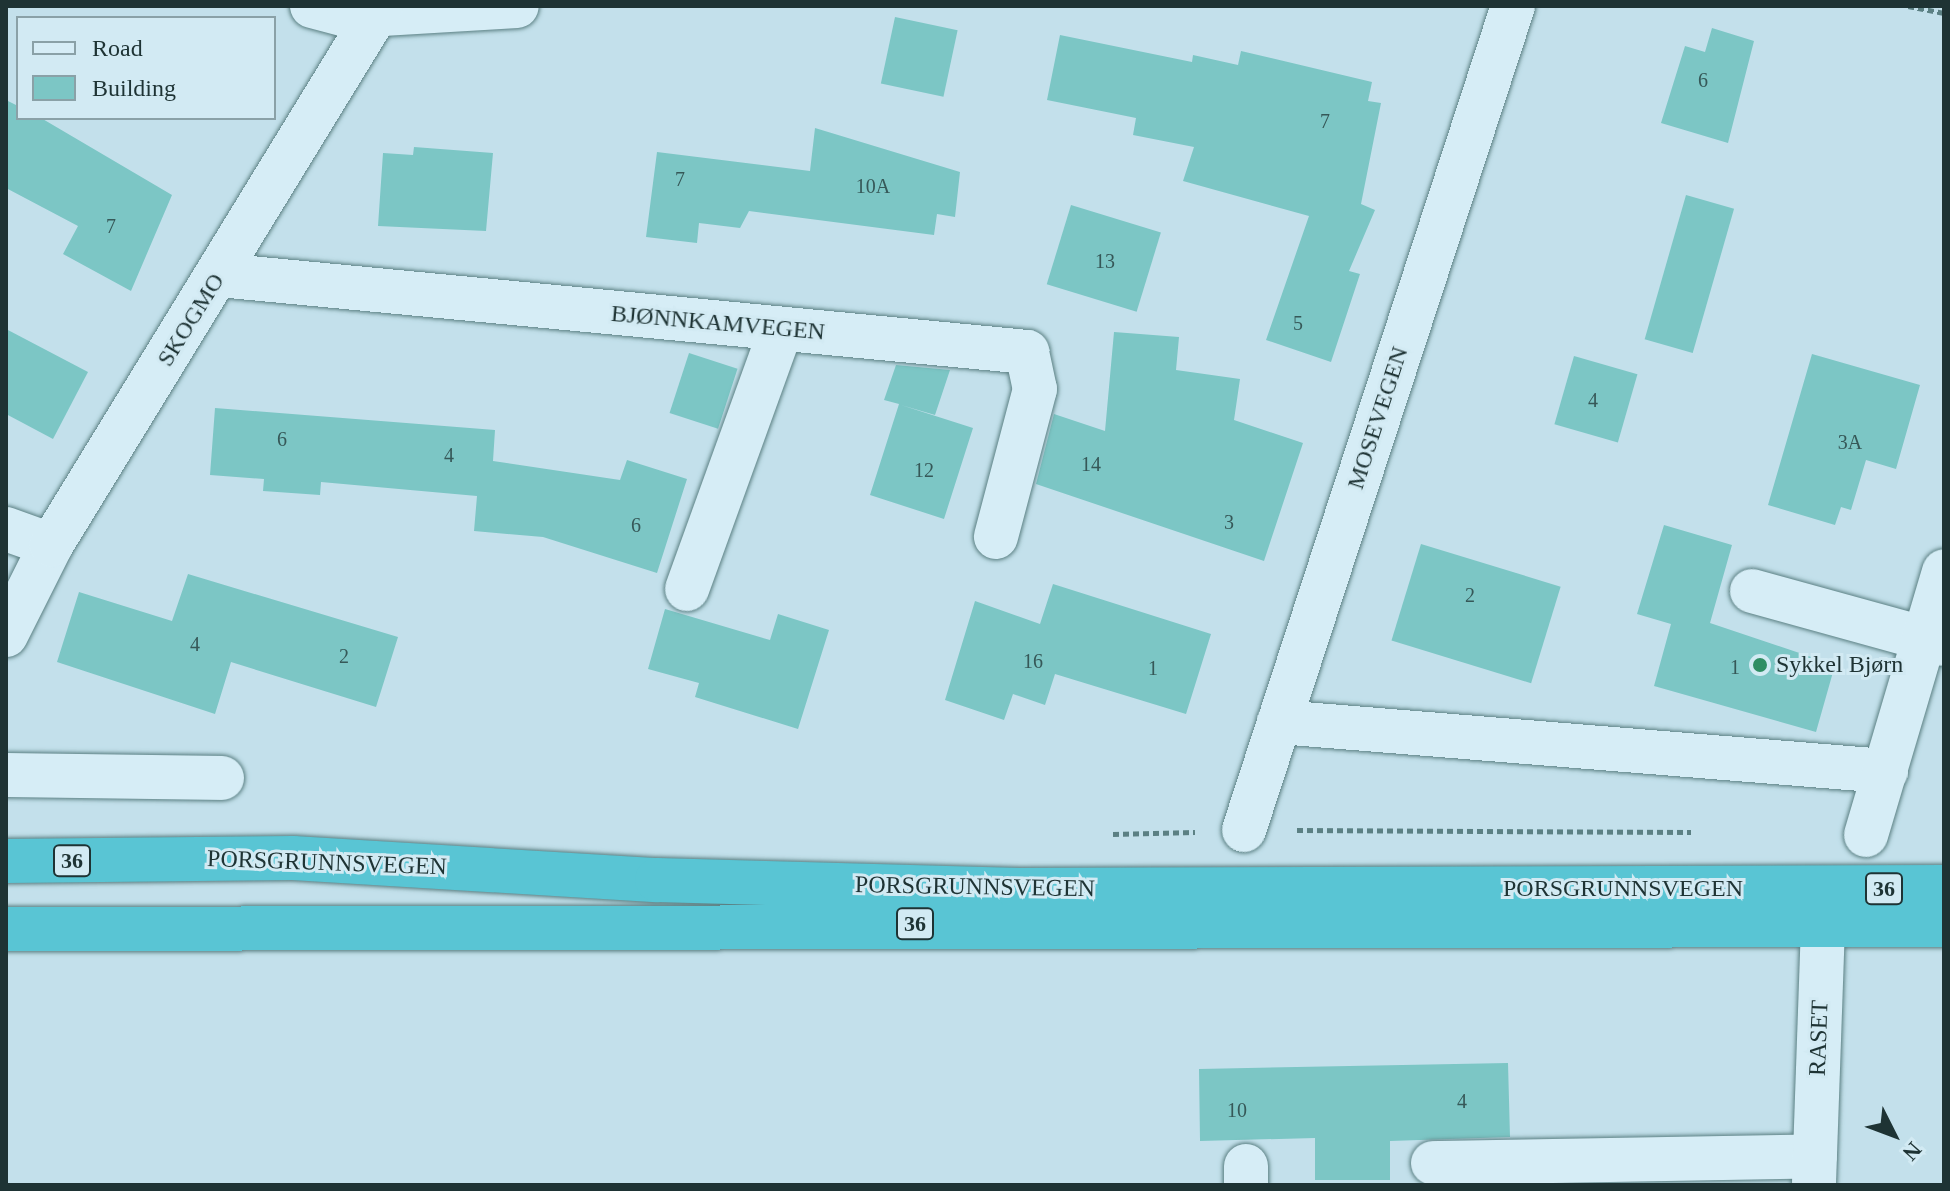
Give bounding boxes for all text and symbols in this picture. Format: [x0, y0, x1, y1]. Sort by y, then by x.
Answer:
legend [16, 16, 276, 120]
text: Road [92, 35, 143, 61]
house number: 6 [1698, 68, 1708, 92]
text: Building [92, 75, 176, 101]
house number: 7 [1320, 109, 1330, 133]
house number: 7 [675, 167, 685, 191]
house number: 10A [856, 174, 890, 198]
house number: 7 [106, 214, 116, 238]
house number: 13 [1095, 249, 1115, 273]
street label: SKOGMO [151, 268, 231, 372]
street label: BJØNNKAMVEGEN [610, 299, 826, 347]
house number: 5 [1293, 311, 1303, 335]
street label: MOSEVEGEN [1341, 343, 1415, 493]
house number: 4 [1588, 388, 1598, 412]
house number: 6 [277, 427, 287, 451]
house number: 3A [1838, 430, 1862, 454]
house number: 4 [444, 443, 454, 467]
house number: 14 [1081, 452, 1101, 476]
house number: 12 [914, 458, 934, 482]
house number: 3 [1224, 510, 1234, 534]
house number: 6 [631, 513, 641, 537]
house number: 2 [1465, 583, 1475, 607]
house number: 4 [190, 632, 200, 656]
house number: 2 [339, 644, 349, 668]
house number: 16 [1023, 649, 1043, 673]
place label: Sykkel Bjørn [1776, 651, 1903, 679]
house number: 1 [1730, 655, 1740, 679]
house number: 1 [1148, 656, 1158, 680]
marker: Sykkel Bjørn [1751, 656, 1769, 674]
road number: 36 [52, 843, 92, 879]
street label: PORSGRUNNSVEGEN [207, 844, 447, 882]
street label: PORSGRUNNSVEGEN [855, 871, 1095, 903]
road number: 36 [1864, 871, 1904, 907]
street label: PORSGRUNNSVEGEN [1503, 875, 1743, 903]
road number: 36 [895, 906, 935, 942]
street label: RASET [1803, 1000, 1835, 1076]
house number: 4 [1457, 1089, 1467, 1113]
north arrow [1854, 1095, 1934, 1175]
house number: 10 [1227, 1098, 1247, 1122]
text: N [1898, 1137, 1927, 1166]

